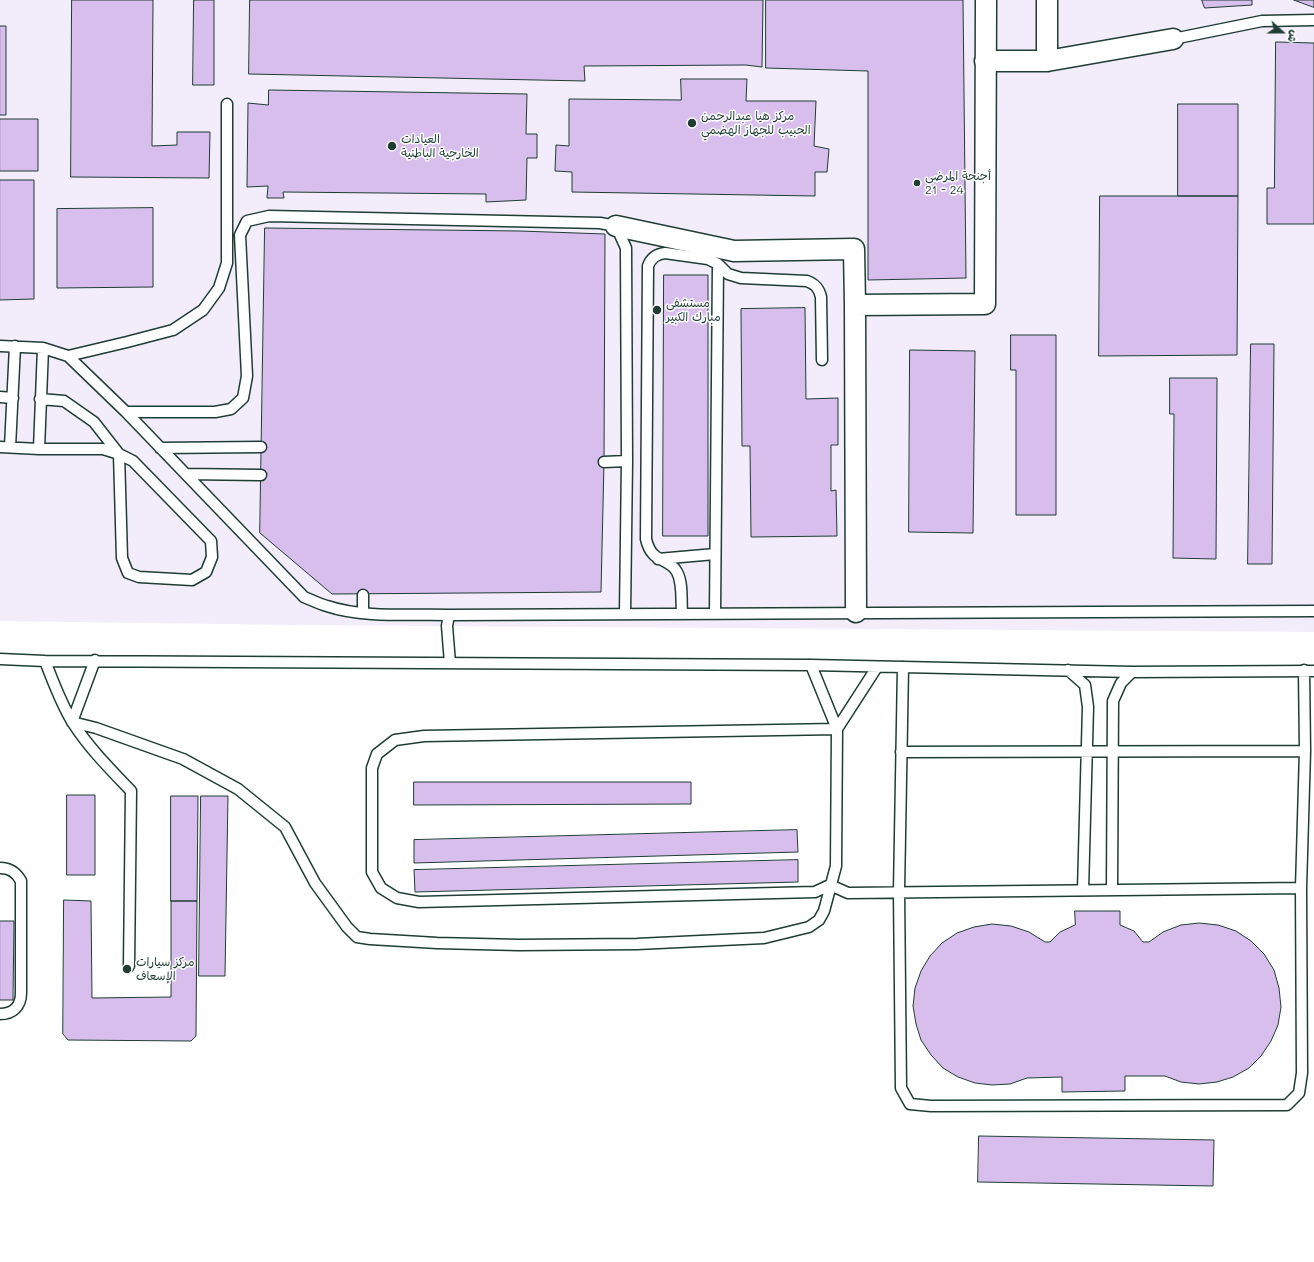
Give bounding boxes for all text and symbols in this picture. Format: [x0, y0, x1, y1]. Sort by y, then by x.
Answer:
north arrow [1262, 12, 1302, 52]
text: ش [1285, 28, 1303, 45]
place label: مركز هيا عبدالرحمن الحبيب للجهاز الهضمي [701, 109, 811, 137]
marker: مركز هيا عبدالرحمن الحبيب للجهاز الهضمي [686, 117, 698, 129]
place label: العيادات الخارجية الباطنية [401, 132, 479, 160]
marker: العيادات الخارجية الباطنية [386, 140, 398, 152]
place label: أجنحة المرضى 21 - 24 [925, 169, 991, 197]
marker: أجنحة المرضى 21 - 24 [912, 178, 922, 188]
place label: مستشفى مبارك الكبير [666, 296, 721, 324]
marker: مستشفى مبارك الكبير [651, 304, 663, 316]
place label: مركز سيارات الإسعاف [136, 955, 195, 983]
marker: مركز سيارات الإسعاف [121, 963, 133, 975]

